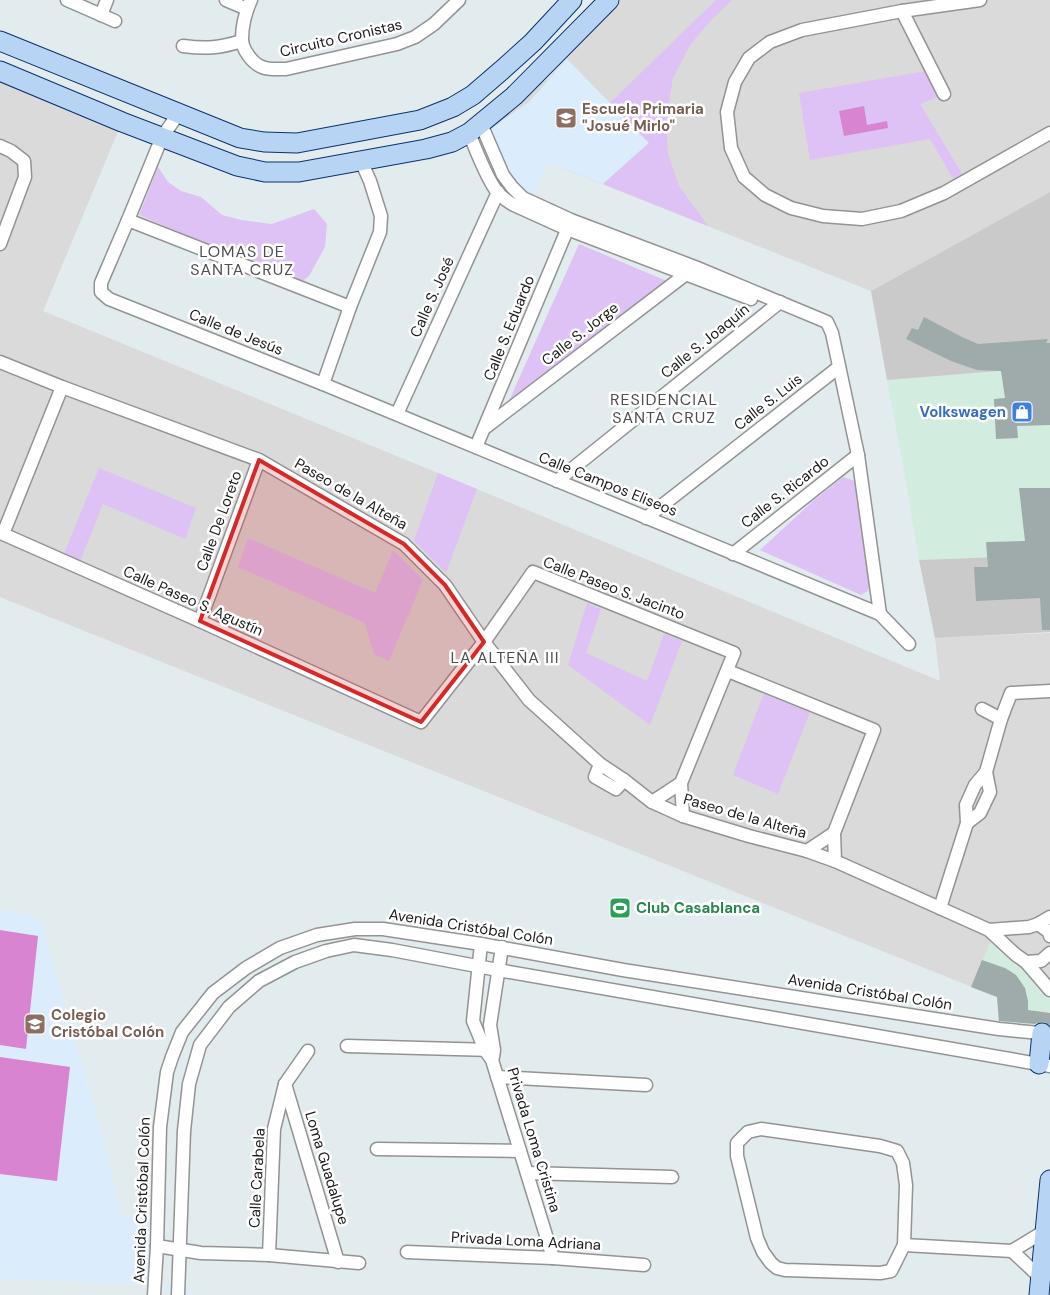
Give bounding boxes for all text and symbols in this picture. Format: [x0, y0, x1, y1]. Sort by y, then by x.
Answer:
street label: Circuito Cronistas [278, 14, 404, 62]
place label: Escuela Primaria "Josué Mirlo" [582, 99, 704, 136]
school or university icon: Escuela Primaria "Josué Mirlo" [554, 106, 578, 130]
district label: LOMAS DE SANTA CRUZ [190, 241, 294, 280]
street label: Calle S. José [405, 254, 459, 340]
street label: Calle S. Eduardo [479, 272, 539, 384]
street label: Calle S. Jorge [538, 298, 622, 370]
street label: Calle S. Joaquín [657, 299, 753, 383]
street label: Calle de Jesús [186, 304, 286, 360]
street label: Calle S. Luis [730, 369, 806, 435]
district label: RESIDENCIAL SANTA CRUZ [610, 389, 718, 428]
shop icon: Volkswagen [1010, 400, 1034, 424]
place label: Volkswagen [919, 402, 1006, 422]
street label: Calle Campos Eliseos [536, 447, 680, 521]
street label: Calle S. Ricardo [737, 451, 833, 533]
street label: Paseo de la Alteña [291, 454, 411, 534]
street label: Calle De Loreto [192, 468, 246, 574]
street label: Calle Paseo S. Jacinto [540, 552, 688, 624]
street label: Calle Paseo S. Agustín [120, 561, 266, 641]
district label: LA ALTEÑA III [451, 647, 559, 668]
street label: Paseo de la Alteña [681, 789, 809, 843]
sports icon: Club Casablanca [608, 896, 632, 920]
place label: Club Casablanca [636, 898, 760, 918]
street label: Avenida Cristóbal Colón [387, 904, 555, 950]
street label: Avenida Cristóbal Colón [786, 969, 954, 1015]
place label: Colegio Cristóbal Colón [51, 1005, 164, 1042]
school or university icon: Colegio Cristóbal Colón [23, 1012, 47, 1036]
street label: Privada Loma Cristina [502, 1065, 566, 1215]
street label: Loma Guadalupe [300, 1109, 354, 1227]
street label: Avenida Cristóbal Colón [129, 1117, 155, 1283]
street label: Calle Carabela [244, 1127, 270, 1229]
street label: Privada Loma Adriana [451, 1227, 601, 1255]

